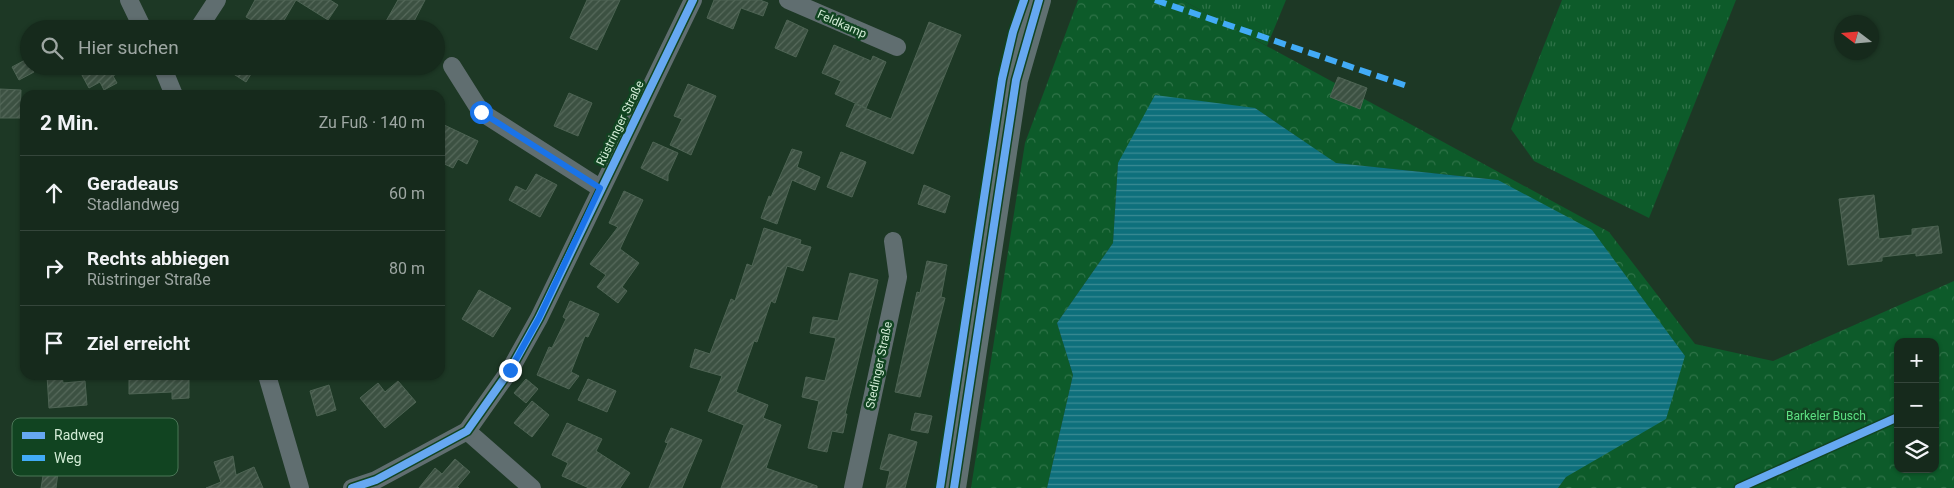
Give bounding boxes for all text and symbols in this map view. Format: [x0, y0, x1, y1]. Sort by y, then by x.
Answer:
street label: Feldkamp [815, 7, 869, 41]
north arrow [1834, 15, 1879, 60]
search box [20, 20, 445, 75]
icon: search [38, 34, 66, 62]
text: Hier suchen [78, 36, 179, 59]
street label: Rüstringer Straße [593, 78, 647, 168]
route start [470, 101, 493, 124]
text: 2 Min. [40, 111, 99, 135]
text: Zu Fuß · 140 m [319, 113, 425, 132]
text: Geradeaus [87, 172, 179, 195]
icon: ahead [40, 179, 68, 207]
text: 60 m [389, 184, 425, 203]
text: Stadlandweg [87, 195, 179, 214]
text: Rechts abbiegen [87, 247, 229, 270]
icon: right [40, 254, 68, 282]
text: 80 m [389, 259, 425, 278]
text: Rüstringer Straße [87, 270, 211, 289]
street label: Stedinger Straße [863, 320, 895, 410]
icon: arrive [40, 329, 68, 357]
text: Ziel erreicht [87, 332, 190, 355]
map controls [1894, 338, 1939, 473]
button: + [1894, 338, 1939, 383]
route end [499, 359, 522, 382]
button: − [1894, 383, 1939, 428]
park label: Barkeler Busch [1786, 409, 1866, 423]
legend [12, 418, 178, 476]
text: Radweg [54, 427, 104, 443]
button: layers [1894, 428, 1939, 473]
text: Weg [54, 450, 82, 466]

